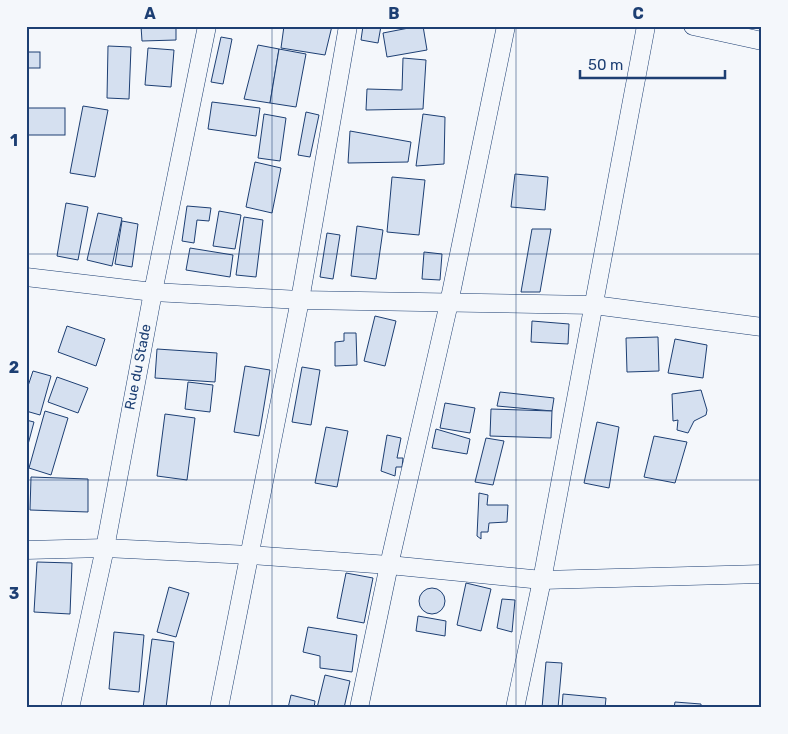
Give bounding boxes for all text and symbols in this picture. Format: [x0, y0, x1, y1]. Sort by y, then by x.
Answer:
text: A [144, 4, 156, 23]
text: B [388, 4, 400, 23]
text: C [632, 4, 644, 23]
scale bar [580, 48, 726, 80]
text: 50 m [588, 56, 623, 74]
text: 1 [10, 131, 18, 150]
street label: Rue du Stade [121, 322, 155, 411]
text: 2 [9, 358, 19, 377]
text: 3 [9, 584, 19, 603]

